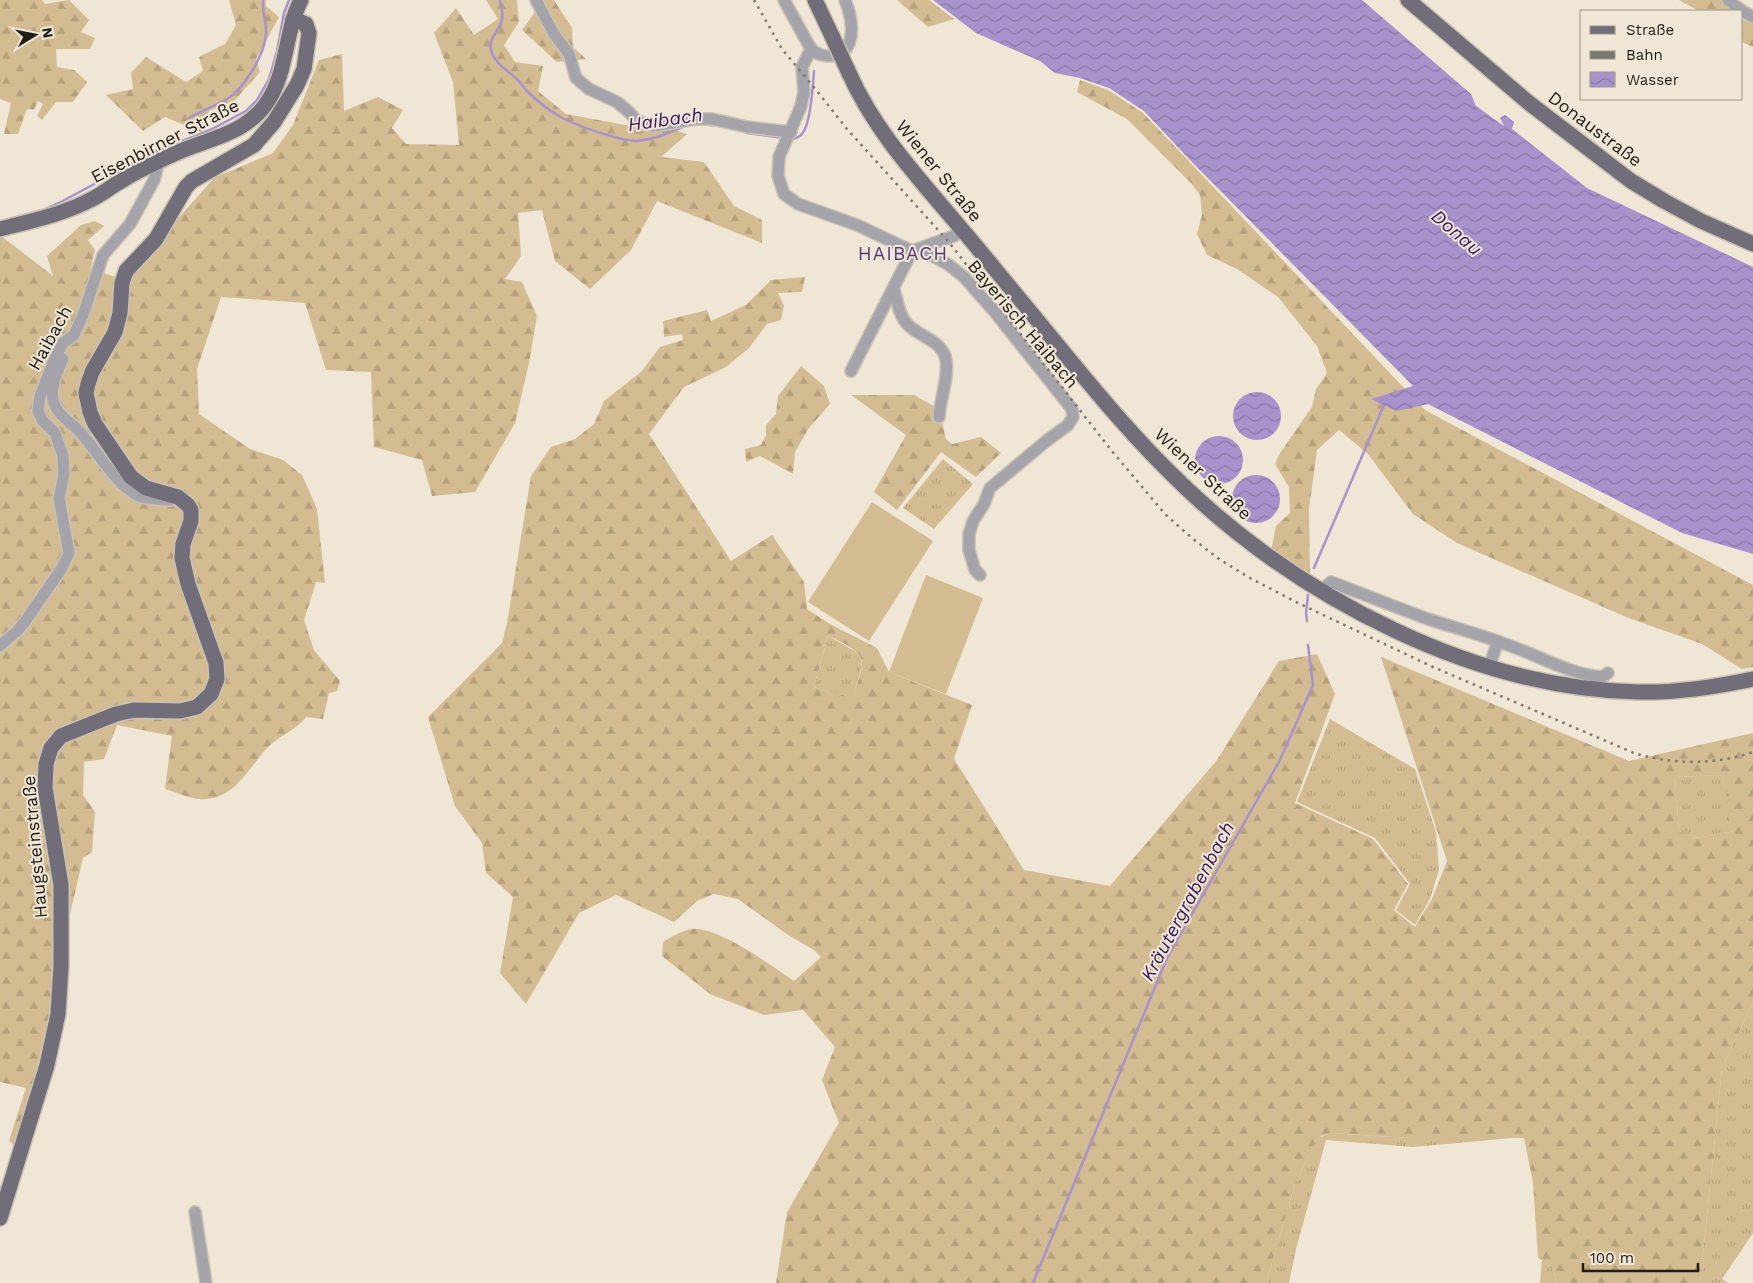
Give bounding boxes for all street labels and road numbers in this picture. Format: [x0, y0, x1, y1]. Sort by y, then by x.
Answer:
street label: Donaustraße [1544, 87, 1646, 171]
street label: Eisenbirner Straße [87, 94, 242, 187]
street label: Wiener Straße [892, 116, 987, 226]
street label: Bayerisch Haibach [964, 255, 1083, 392]
street label: Haibach [23, 302, 76, 374]
street label: Wiener Straße [1150, 423, 1256, 524]
street label: Haugsteinstraße [18, 775, 51, 919]

